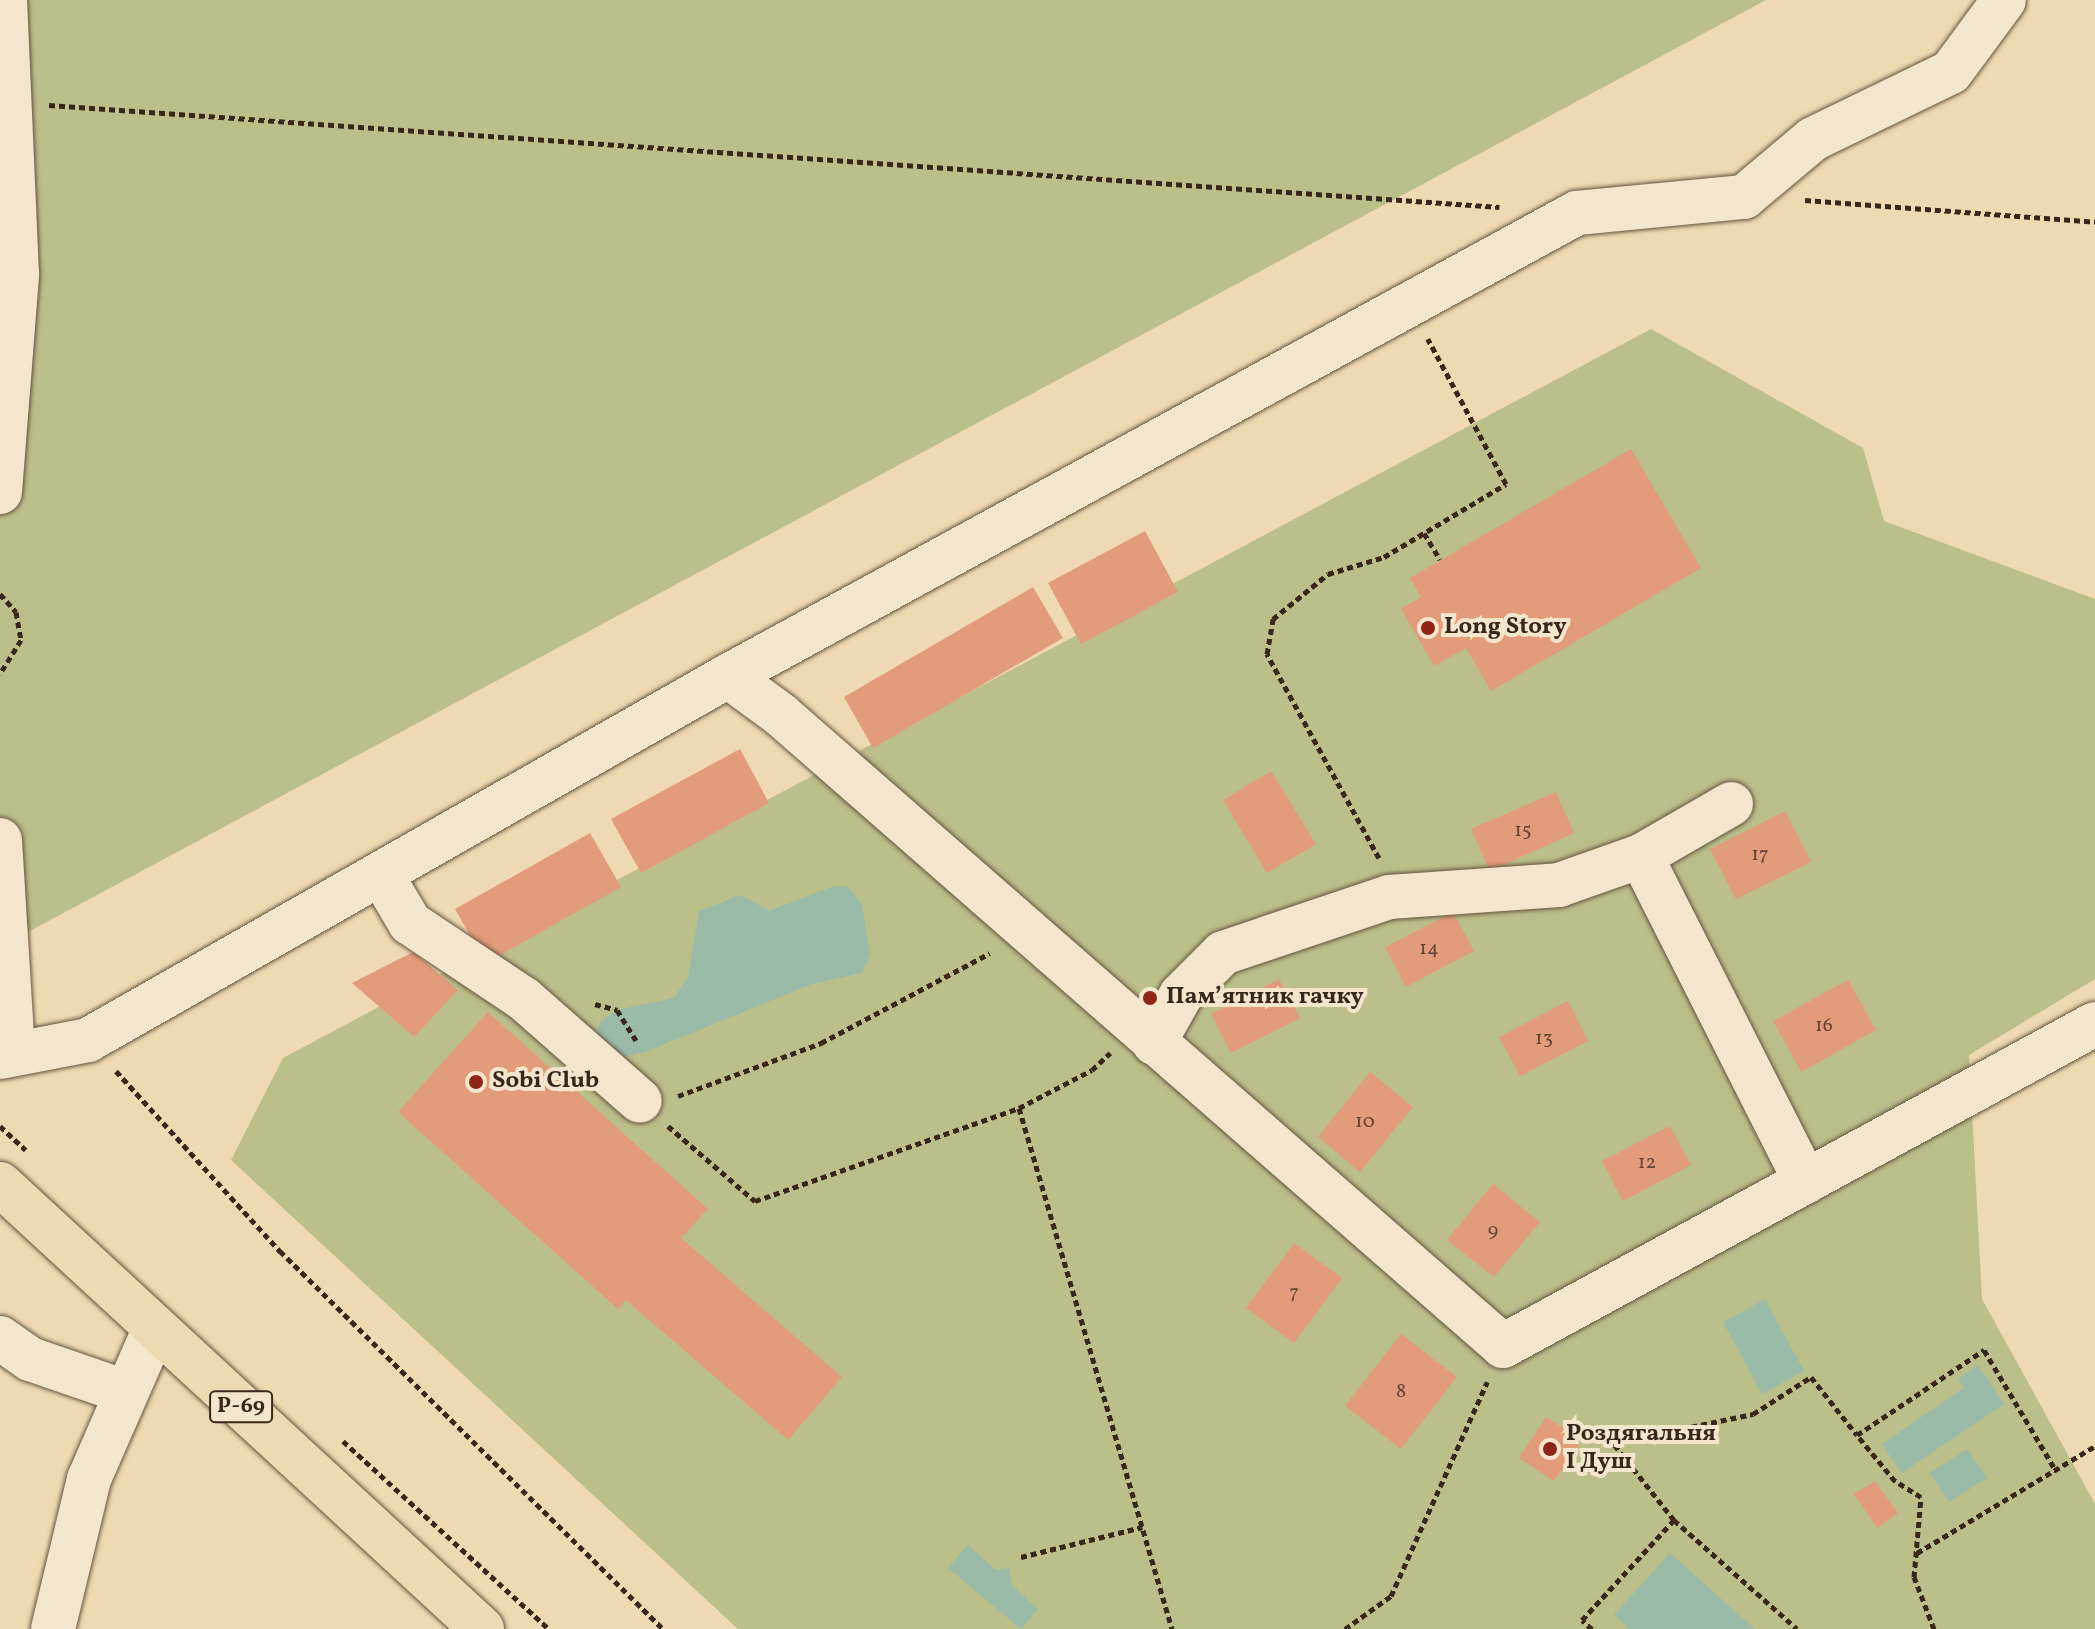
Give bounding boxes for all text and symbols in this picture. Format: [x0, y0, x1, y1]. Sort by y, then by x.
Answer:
place label: Long Story [1444, 614, 1567, 642]
marker: Long Story [1419, 619, 1437, 637]
house number: 15 [1514, 819, 1532, 843]
house number: 17 [1751, 843, 1769, 867]
house number: 14 [1419, 937, 1439, 961]
place label: Памʼятник гачку [1166, 984, 1364, 1012]
marker: Памʼятник гачку [1141, 989, 1159, 1007]
house number: 16 [1815, 1014, 1833, 1038]
house number: 13 [1535, 1027, 1553, 1051]
place label: Sobi Club [492, 1068, 599, 1096]
marker: Sobi Club [467, 1073, 485, 1091]
house number: 10 [1355, 1110, 1375, 1134]
house number: 12 [1638, 1151, 1656, 1175]
house number: 9 [1488, 1219, 1498, 1243]
house number: 7 [1289, 1281, 1299, 1305]
house number: 8 [1396, 1380, 1406, 1404]
road number: Р-69 [209, 1389, 273, 1425]
place label: Роздягальня І Душ [1566, 1421, 1716, 1477]
marker: Роздягальня І Душ [1541, 1440, 1559, 1458]

